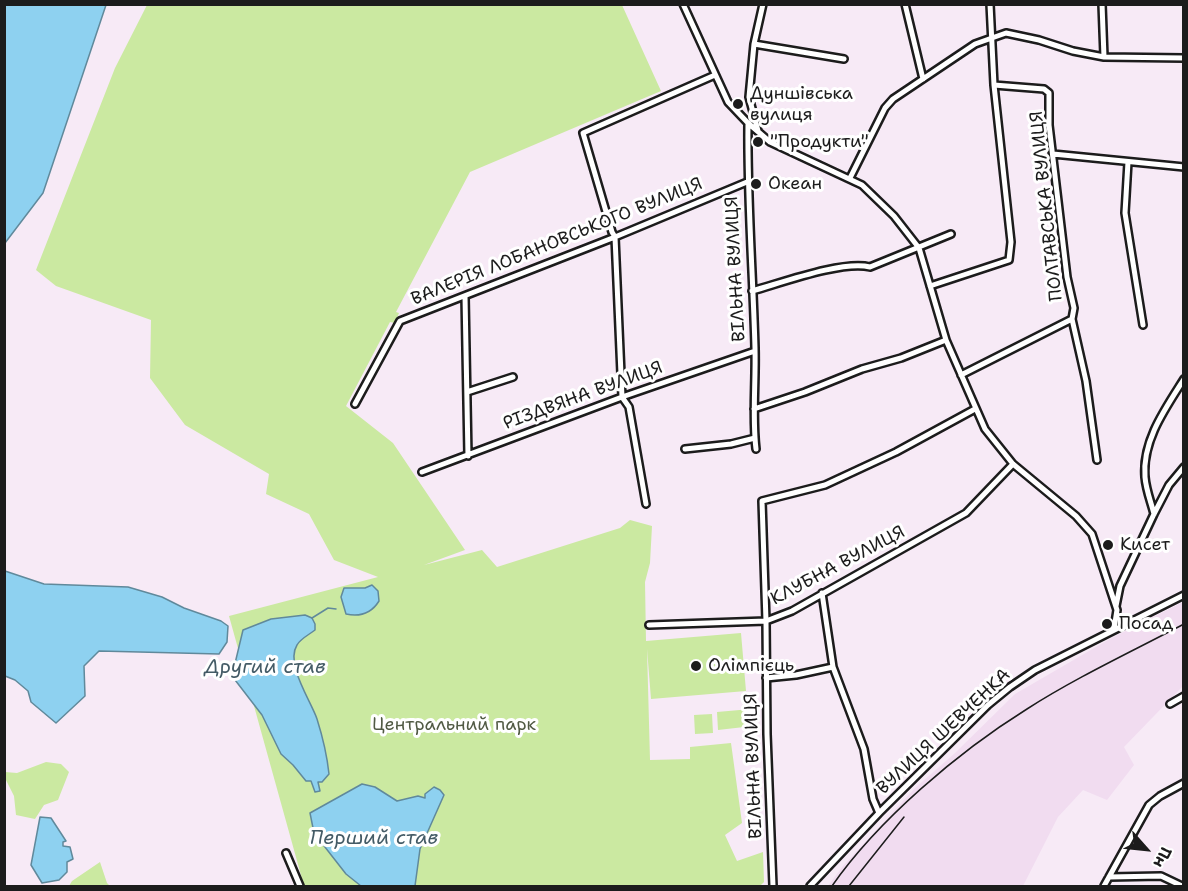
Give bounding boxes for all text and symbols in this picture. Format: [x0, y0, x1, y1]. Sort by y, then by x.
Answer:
place label: Дуншівська вулиця [750, 83, 853, 125]
marker: Дуншівська вулиця [731, 97, 745, 111]
street label: ПОЛТАВСЬКА ВУЛИЦЯ [1026, 110, 1068, 302]
place label: "Продукти" [770, 131, 869, 153]
marker: "Продукти" [751, 135, 765, 149]
street label: ВАЛЕРІЯ ЛОБАНОВСЬКОГО ВУЛИЦЯ [408, 173, 706, 311]
place label: Океан [768, 173, 822, 195]
marker: Океан [749, 177, 763, 191]
street label: ВІЛЬНА ВУЛИЦЯ [721, 196, 751, 342]
street label: РІЗДВЯНА ВУЛИЦЯ [500, 357, 666, 435]
street label: КЛУБНА ВУЛИЦЯ [767, 522, 909, 610]
place label: Кисет [1120, 534, 1170, 556]
marker: Кисет [1101, 538, 1115, 552]
place label: Посад [1119, 613, 1174, 635]
marker: Посад [1100, 617, 1114, 631]
place label: Олімпієць [708, 655, 794, 677]
water label: Другий став [204, 656, 326, 680]
marker: Олімпієць [689, 659, 703, 673]
street label: ВУЛИЦЯ ШЕВЧЕНКА [873, 665, 1015, 799]
street label: ВІЛЬНА ВУЛИЦЯ [741, 693, 767, 839]
park label: Центральний парк [372, 714, 536, 736]
north arrow [1116, 819, 1176, 879]
water label: Перший став [310, 827, 438, 851]
text: Пн [1148, 843, 1177, 872]

